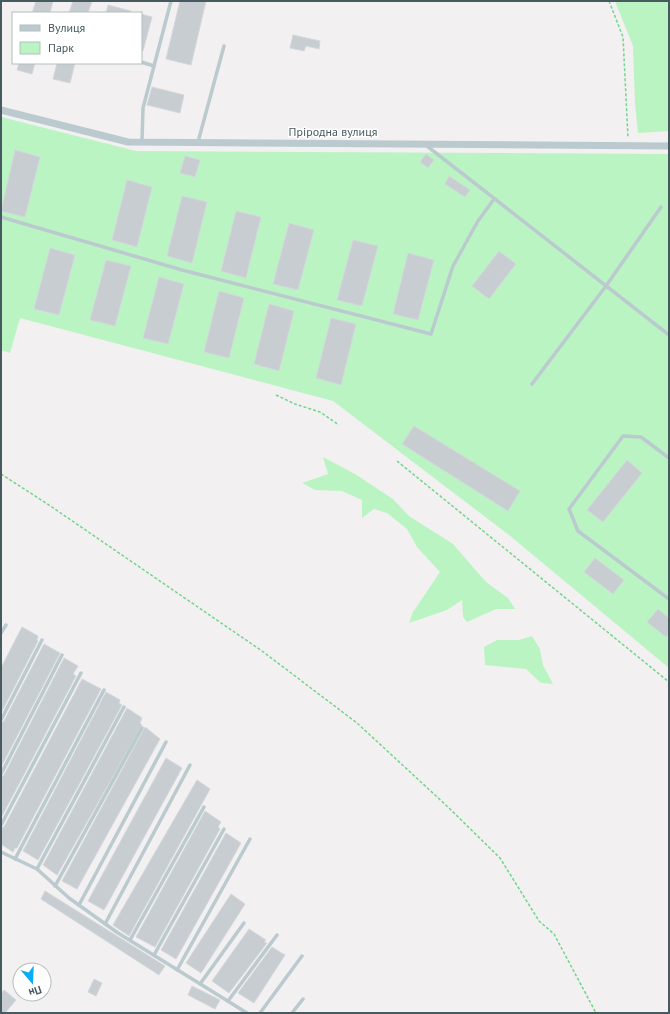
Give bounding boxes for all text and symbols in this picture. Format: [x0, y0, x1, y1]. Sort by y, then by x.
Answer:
legend [12, 12, 142, 64]
text: Вулиця [48, 20, 85, 35]
text: Парк [48, 40, 74, 55]
street label: Пріродна вулиця [289, 124, 377, 139]
north arrow [12, 962, 52, 1002]
text: Пн [27, 983, 44, 1000]

